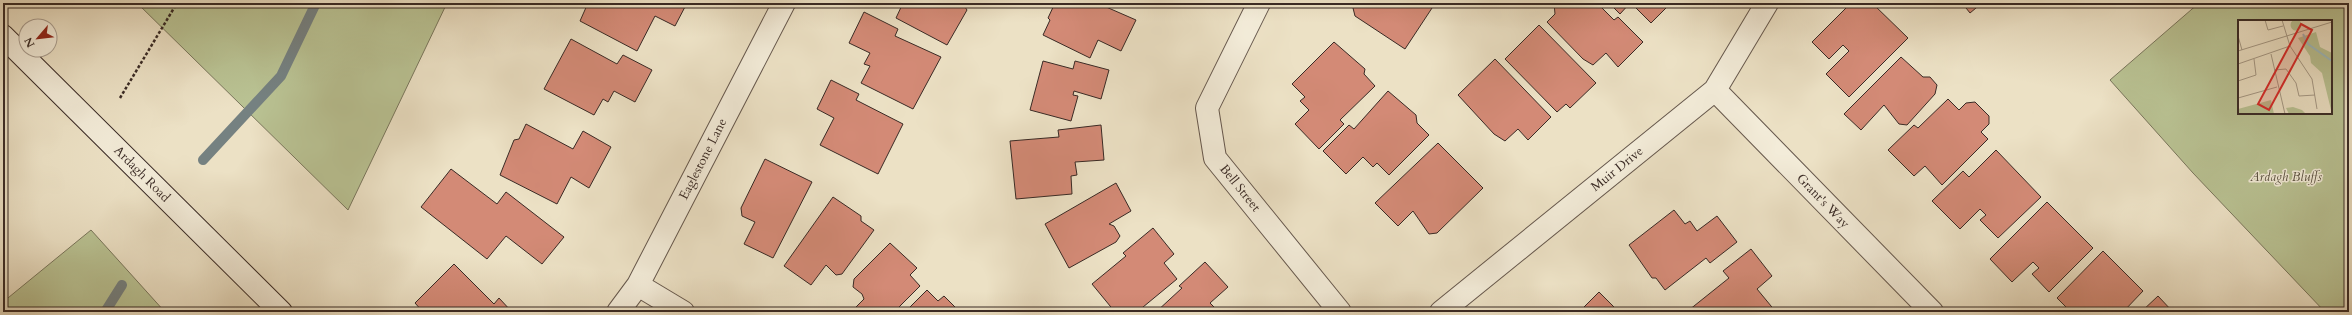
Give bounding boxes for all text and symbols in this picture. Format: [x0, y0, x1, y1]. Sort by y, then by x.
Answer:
north arrow [18, 18, 58, 58]
inset map [2238, 20, 2332, 114]
text: N [21, 34, 38, 50]
street label: Eaglestone Lane [675, 115, 731, 203]
street label: Ardagh Road [110, 142, 174, 206]
street label: Muir Drive [1587, 142, 1647, 196]
street label: Bell Street [1215, 161, 1265, 215]
park label: Ardagh Bluffs [2249, 168, 2323, 186]
street label: Grant's Way [1792, 170, 1854, 232]

